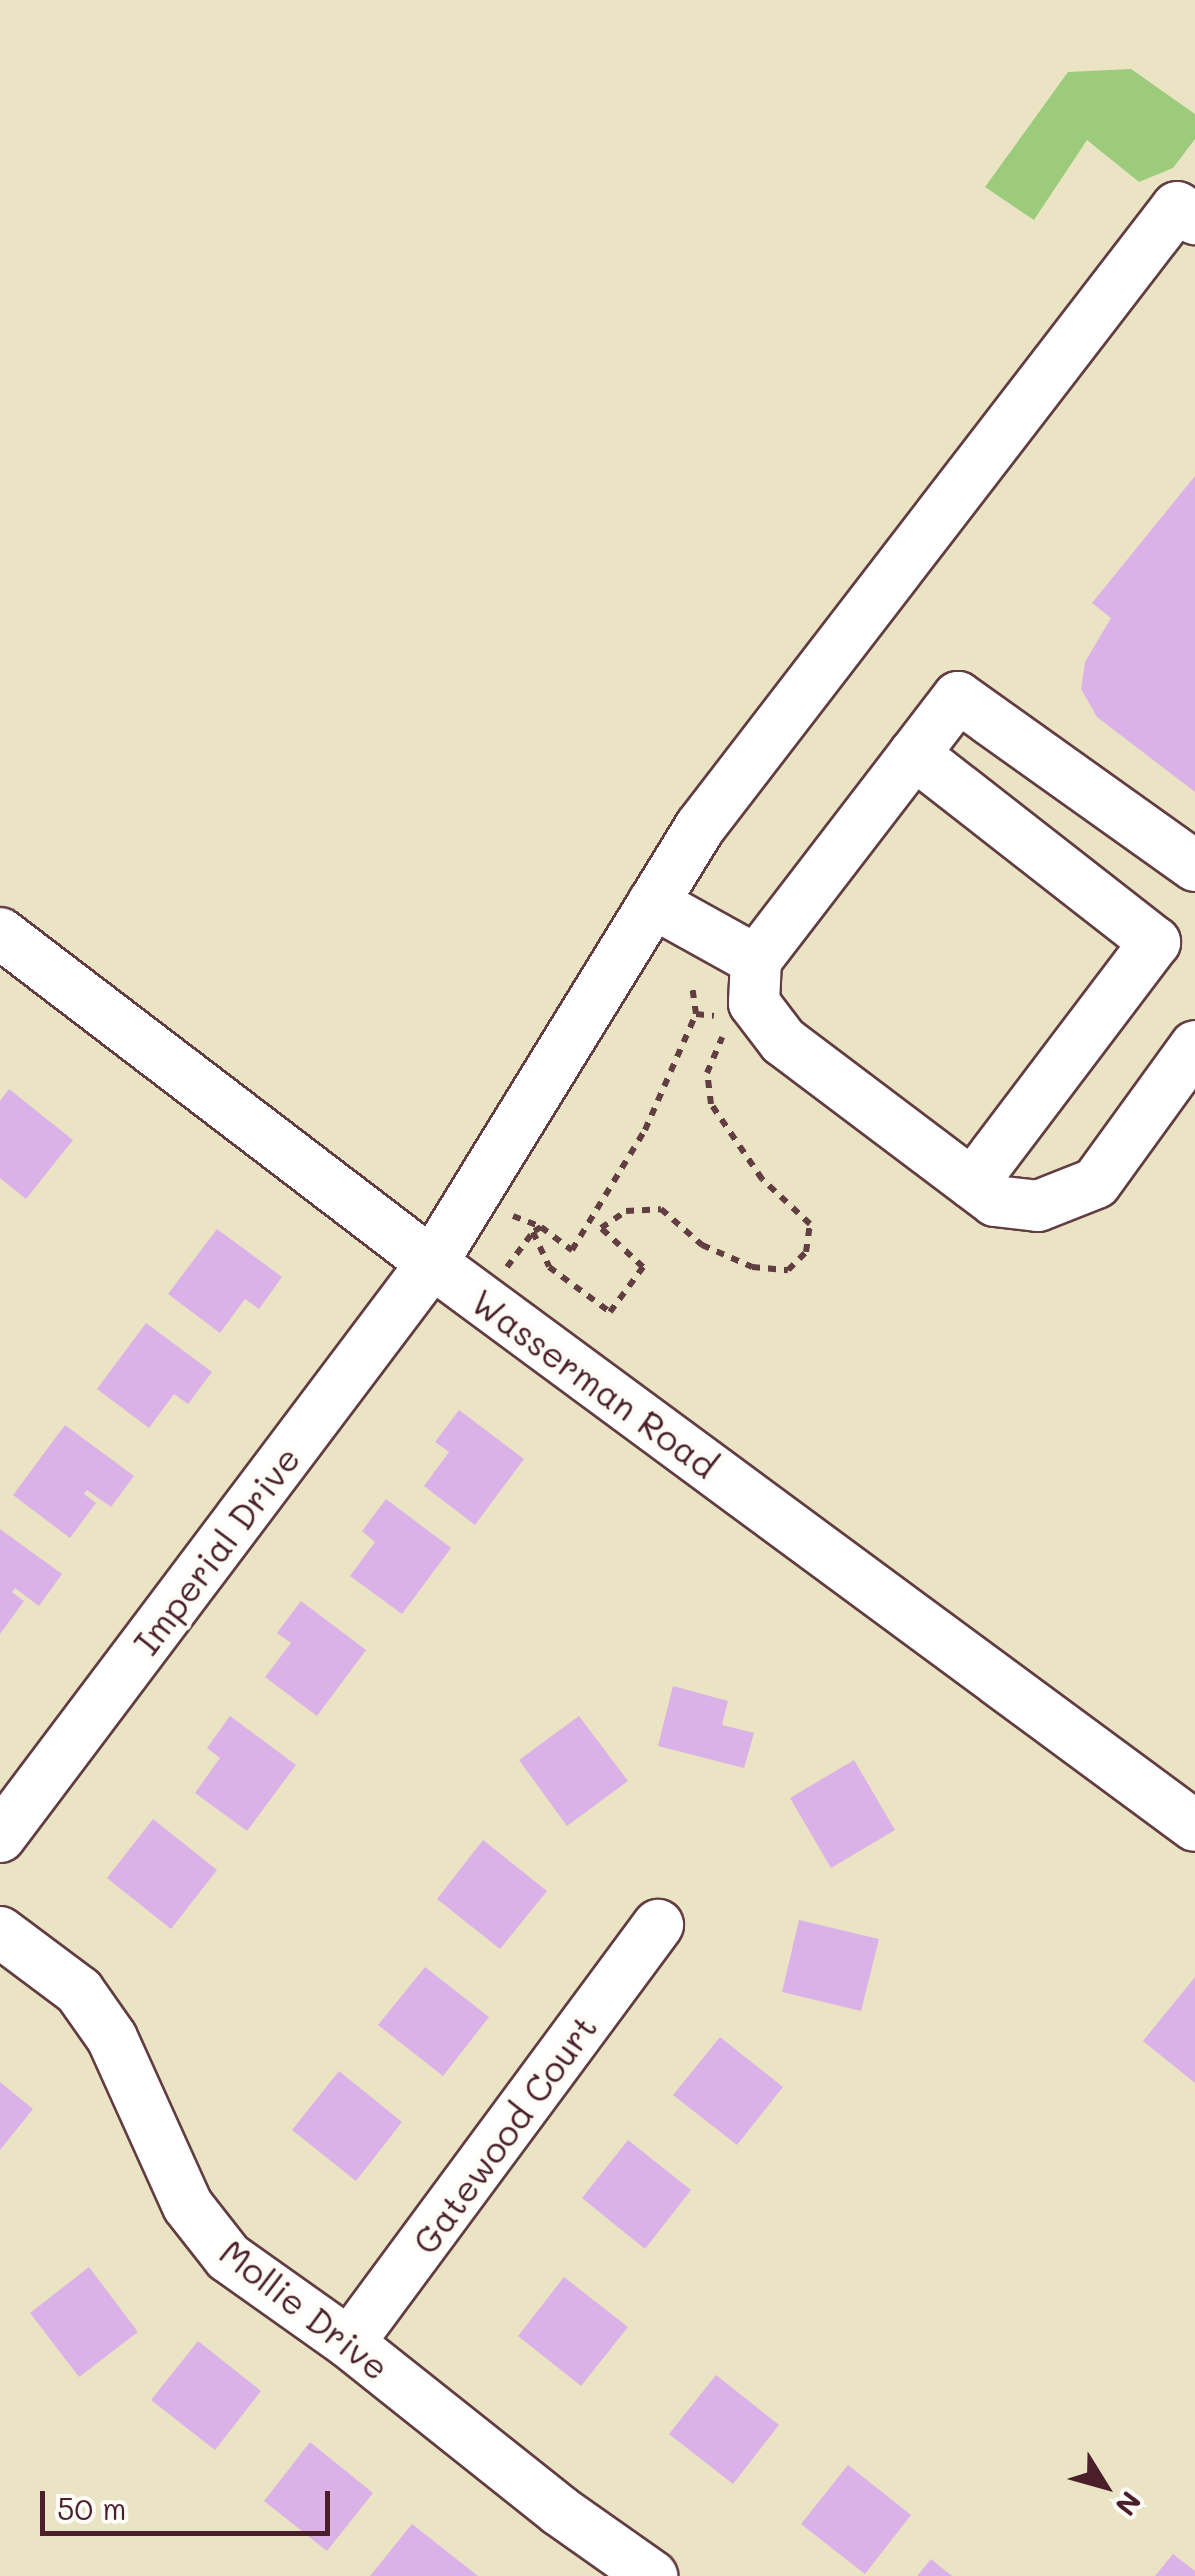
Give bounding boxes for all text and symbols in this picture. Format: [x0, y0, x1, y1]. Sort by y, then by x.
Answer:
street label: Wasserman Road [464, 1280, 726, 1486]
street label: Imperial Drive [124, 1438, 308, 1662]
street label: Gatewood Court [403, 2006, 605, 2262]
street label: Mollie Drive [212, 2230, 398, 2388]
north arrow [1055, 2436, 1155, 2536]
scale bar [45, 2471, 335, 2533]
text: N [1108, 2485, 1150, 2523]
text: 50 m [57, 2488, 127, 2528]

